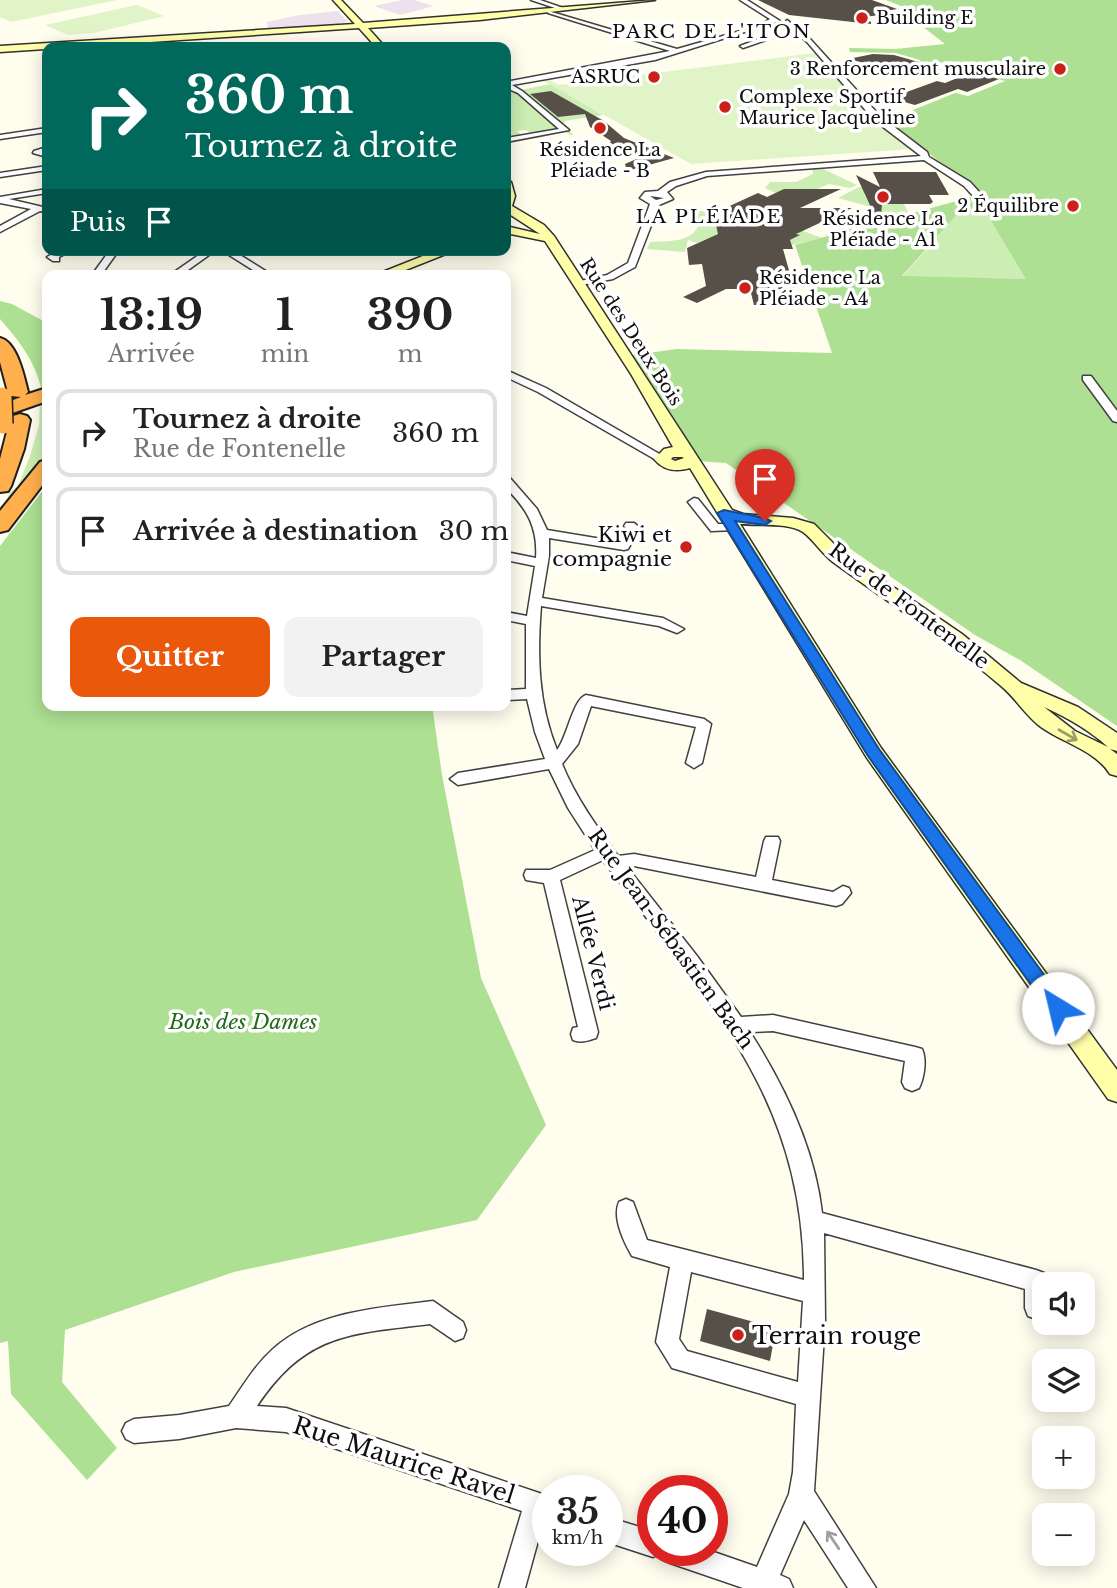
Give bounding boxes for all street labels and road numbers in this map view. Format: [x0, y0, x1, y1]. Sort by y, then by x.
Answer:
street label: Rue des Deux Bois [575, 254, 687, 410]
street label: Rue de Fontenelle [824, 537, 994, 675]
street label: Rue Jean-Sébastien Bach [582, 824, 760, 1054]
street label: Allée Verdi [566, 892, 620, 1013]
street label: Rue Maurice Ravel [289, 1410, 519, 1510]

